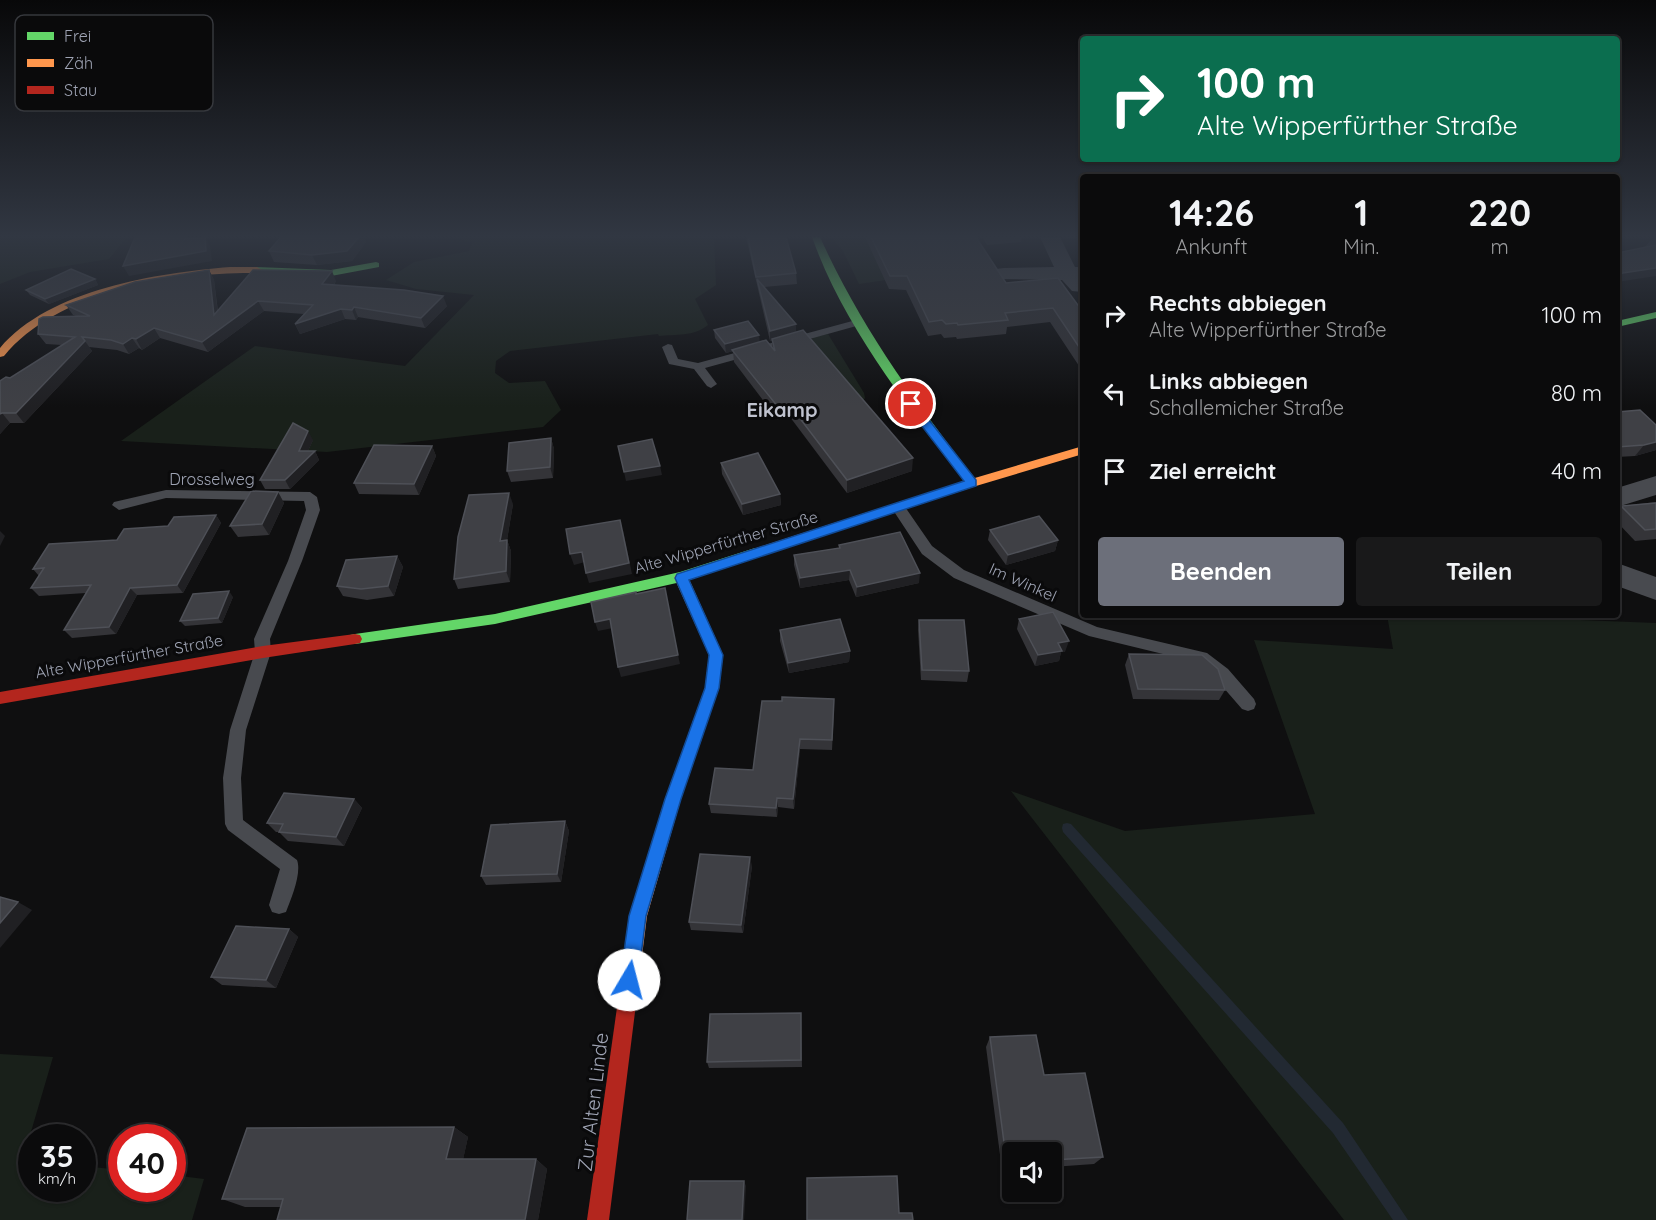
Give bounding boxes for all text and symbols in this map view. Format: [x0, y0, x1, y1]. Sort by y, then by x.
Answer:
legend [15, 15, 213, 111]
text: Frei [64, 26, 91, 46]
text: Zäh [64, 53, 93, 73]
text: 100 m [1197, 56, 1315, 109]
icon: right [1098, 60, 1176, 138]
text: Stau [64, 80, 97, 100]
text: Alte Wipperfürther Straße [1197, 108, 1518, 142]
text: 14:26 [1169, 190, 1254, 235]
text: 1 [1354, 190, 1368, 235]
text: 220 [1468, 190, 1531, 235]
text: Ankunft [1176, 234, 1248, 259]
text: Min. [1343, 234, 1379, 259]
text: m [1490, 234, 1509, 259]
text: Rechts abbiegen [1149, 289, 1327, 317]
icon: right [1098, 299, 1131, 332]
text: 100 m [1542, 301, 1602, 329]
text: Alte Wipperfürther Straße [1149, 317, 1387, 342]
text: Links abbiegen [1149, 367, 1308, 395]
icon: left [1098, 377, 1131, 410]
pin [885, 378, 936, 429]
text: 80 m [1551, 379, 1602, 407]
icon: arrive [894, 387, 927, 420]
text: Schallemicher Straße [1149, 395, 1344, 420]
district label: Eikamp [746, 397, 818, 422]
icon: arrive [1098, 455, 1131, 488]
text: Ziel erreicht [1149, 457, 1277, 485]
text: 40 m [1551, 457, 1602, 485]
street label: Drosselweg [169, 469, 255, 489]
street label: Alte Wipperfürther Straße [632, 506, 820, 578]
button: Beenden [1098, 537, 1344, 606]
button: Teilen [1356, 537, 1602, 606]
street label: Im Winkel [986, 558, 1060, 606]
street label: Alte Wipperfürther Straße [34, 630, 224, 682]
position arrow [597, 948, 661, 1012]
street label: Zur Alten Linde [572, 1031, 613, 1173]
speed limit sign: 40 [108, 1124, 186, 1202]
text: 35 [40, 1137, 74, 1175]
map controls [1002, 1142, 1062, 1202]
button: sound [1002, 1142, 1062, 1202]
text: km/h [38, 1169, 76, 1188]

